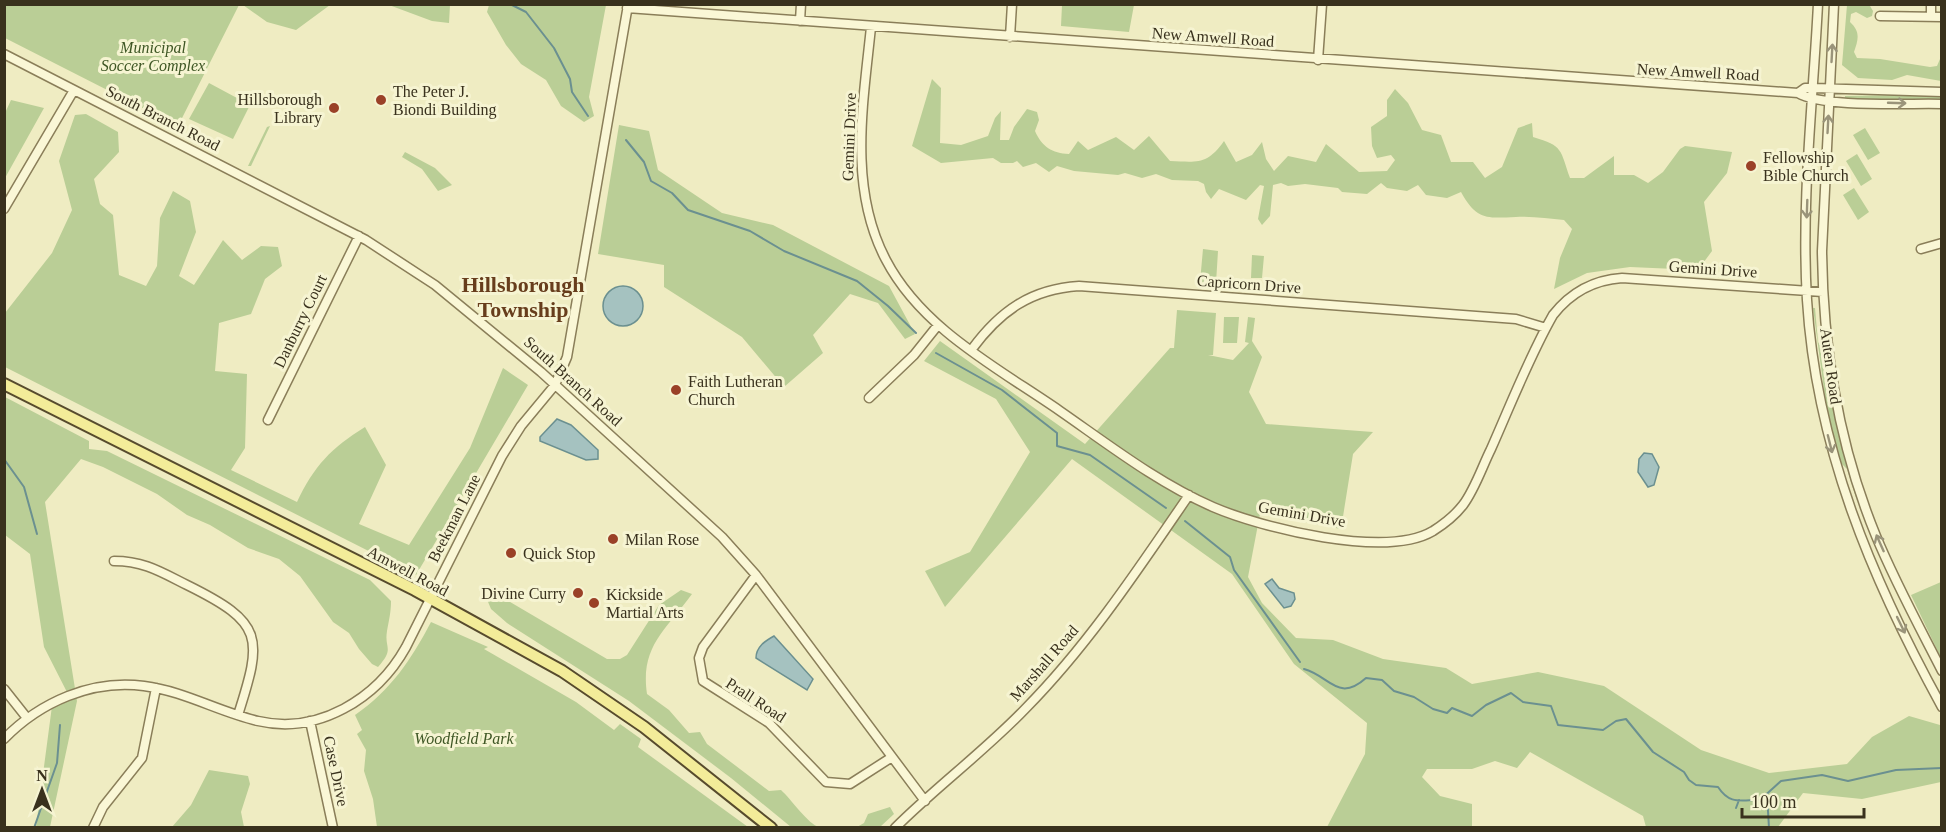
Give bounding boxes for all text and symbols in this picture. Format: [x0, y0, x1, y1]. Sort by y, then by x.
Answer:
street label: New Amwell Road [1151, 24, 1275, 50]
park label: Municipal Soccer Complex [101, 39, 205, 75]
one-way arrow [1826, 43, 1837, 63]
street label: New Amwell Road [1636, 60, 1760, 84]
street label: South Branch Road [103, 82, 223, 154]
place label: The Peter J. Biondi Building [393, 83, 497, 119]
place label: Hillsborough Library [238, 91, 322, 127]
marker: The Peter J. Biondi Building [374, 93, 388, 107]
street label: Gemini Drive [839, 93, 859, 181]
one-way arrow [1886, 97, 1906, 109]
marker: Hillsborough Library [327, 101, 341, 115]
one-way arrow [1822, 115, 1833, 135]
place label: Fellowship Bible Church [1763, 149, 1849, 184]
marker: Fellowship Bible Church [1744, 159, 1758, 173]
one-way arrow [1802, 199, 1813, 219]
street label: Gemini Drive [1668, 257, 1758, 281]
street label: Danburry Court [270, 271, 331, 371]
district label: Hillsborough Township [461, 272, 585, 322]
street label: Capricorn Drive [1196, 272, 1302, 297]
street label: Auten Road [1817, 327, 1845, 405]
street label: South Branch Road [521, 333, 625, 429]
place label: Faith Lutheran Church [688, 373, 783, 408]
marker: Faith Lutheran Church [669, 383, 683, 397]
one-way arrow [1824, 435, 1836, 454]
street label: Beekman Lane [425, 471, 483, 565]
street label: Gemini Drive [1257, 498, 1347, 530]
place label: Milan Rose [625, 531, 699, 548]
marker: Milan Rose [606, 532, 620, 546]
one-way arrow [1873, 534, 1885, 552]
street label: Amwell Road [365, 543, 451, 599]
place label: Quick Stop [523, 545, 595, 563]
marker: Quick Stop [504, 546, 518, 560]
place label: Divine Curry [481, 585, 566, 603]
marker: Divine Curry [571, 586, 585, 600]
place label: Kickside Martial Arts [606, 586, 684, 621]
marker: Kickside Martial Arts [587, 596, 601, 610]
one-way arrow [1895, 616, 1907, 634]
street label: Marshall Road [1007, 622, 1081, 704]
street label: Prall Road [723, 674, 789, 726]
park label: Woodfield Park [414, 730, 515, 748]
street label: Case Drive [320, 734, 352, 808]
north arrow [12, 760, 72, 820]
text: N [36, 767, 48, 784]
scale bar [1742, 781, 1864, 819]
text: 100 m [1751, 792, 1797, 812]

